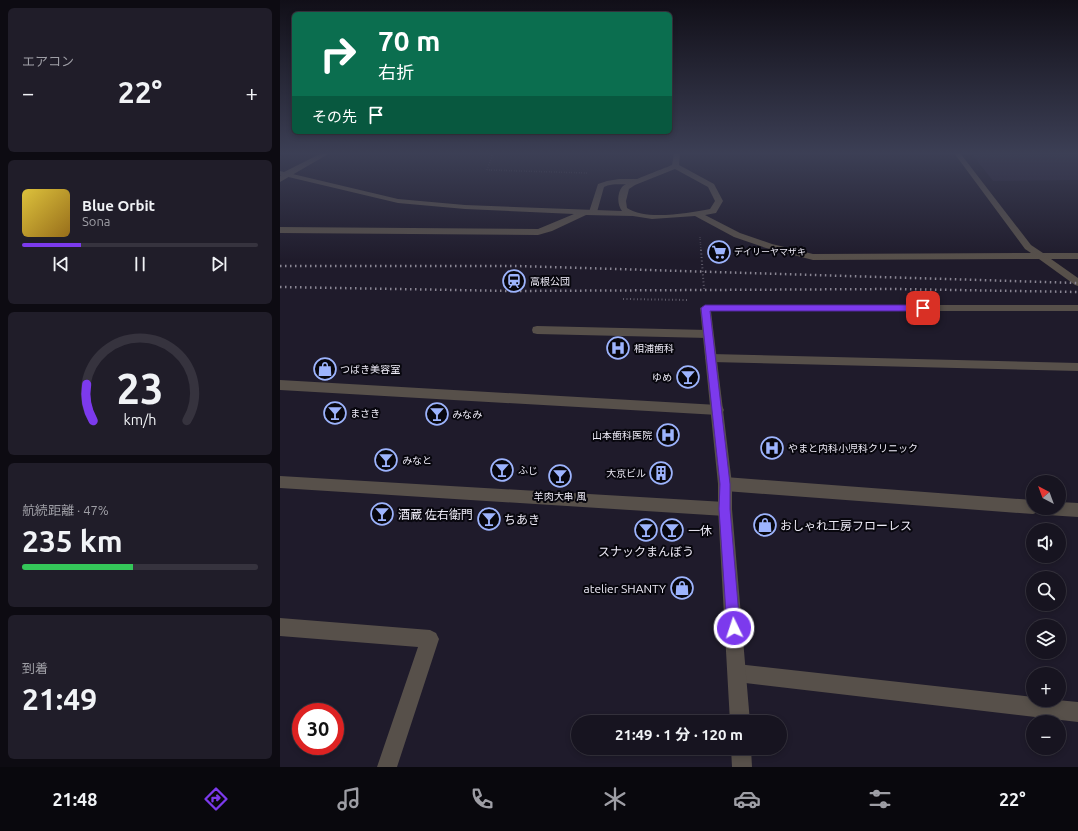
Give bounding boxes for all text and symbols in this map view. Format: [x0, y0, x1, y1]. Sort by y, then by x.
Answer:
text: 70 m [378, 25, 440, 56]
icon: right [312, 28, 364, 80]
text: エアコン [22, 54, 74, 68]
text: 右折 [378, 62, 414, 82]
text: 22° [118, 75, 162, 109]
text: − [22, 80, 34, 105]
text: + [246, 80, 258, 105]
icon: arrive [365, 104, 387, 126]
text: その先 [312, 108, 357, 125]
text: Blue Orbit [82, 197, 155, 214]
text: Sona [82, 214, 111, 228]
supermarket icon: デイリーヤマザキ [706, 239, 732, 265]
place label: デイリーヤマザキ [734, 247, 806, 257]
icon: previous [50, 253, 72, 275]
icon: pause [129, 253, 151, 275]
icon: next [208, 253, 230, 275]
station icon: 高根公団 [501, 268, 527, 294]
place label: 高根公団 [530, 276, 570, 287]
pin [906, 291, 940, 325]
icon: arrive [912, 297, 934, 319]
hospital icon: 相浦歯科 [605, 335, 631, 361]
place label: 相浦歯科 [634, 343, 674, 354]
shop icon: つばき美容室 [312, 356, 338, 382]
place label: つばき美容室 [340, 364, 400, 375]
bar icon: ゆめ [675, 364, 701, 390]
text: 23 [117, 365, 163, 412]
place label: ゆめ [652, 372, 672, 383]
bar icon: まさき [322, 400, 348, 426]
bar icon: みなみ [424, 401, 450, 427]
place label: まさき [350, 408, 380, 419]
place label: みなみ [452, 409, 482, 420]
text: km/h [124, 412, 156, 428]
hospital icon: 山本歯科医院 [655, 422, 681, 448]
place label: 山本歯科医院 [592, 430, 652, 441]
hospital icon: やまと内科小児科クリニック [759, 435, 785, 461]
place label: やまと内科小児科クリニック [788, 443, 918, 454]
bar icon: みなと [373, 447, 399, 473]
place label: みなと [402, 455, 432, 466]
bar icon: ふじ [489, 457, 515, 483]
building icon: 大京ビル [648, 460, 674, 486]
bar icon: 羊肉大串 風 [547, 463, 573, 489]
place label: ふじ [518, 465, 538, 476]
place label: 大京ビル [606, 468, 646, 479]
north arrow [1026, 475, 1066, 515]
map controls [1026, 475, 1066, 755]
place label: 羊肉大串 風 [534, 491, 586, 502]
bar icon: 酒蔵 佐右衛門 [369, 501, 395, 527]
text: 航続距離 · 47% [22, 503, 109, 517]
bar icon: ちあき [476, 506, 502, 532]
place label: 酒蔵 佐右衛門 [398, 508, 473, 521]
shop icon: おしゃれ工房フローレス [752, 512, 778, 538]
place label: ちあき [504, 513, 540, 526]
bar icon: スナックまんぼう [633, 517, 659, 543]
bar icon: 一休 [659, 517, 685, 543]
place label: おしゃれ工房フローレス [780, 519, 912, 532]
button: sound [1026, 523, 1066, 563]
text: 235 km [22, 524, 123, 558]
place label: 一休 [688, 524, 712, 537]
place label: スナックまんぼう [598, 545, 694, 558]
button: search [1026, 571, 1066, 611]
shop icon: atelier SHANTY [669, 575, 695, 601]
place label: atelier SHANTY [584, 582, 666, 595]
position arrow [713, 607, 755, 649]
button: layers [1026, 619, 1066, 659]
text: 到着 [22, 661, 48, 675]
button: + [1026, 667, 1066, 707]
text: 21:49 [22, 682, 97, 716]
speed limit sign: 30 [292, 703, 344, 755]
button: − [1026, 715, 1066, 755]
text: 21:49 · 1 分 · 120 m [615, 726, 743, 743]
icon: directions [202, 785, 230, 813]
icon: music [335, 785, 363, 813]
icon: phone [468, 785, 496, 813]
icon: climate [601, 785, 629, 813]
icon: car [733, 785, 761, 813]
icon: filters [866, 785, 894, 813]
text: 21:48 [52, 789, 97, 809]
text: 22° [999, 789, 1026, 809]

